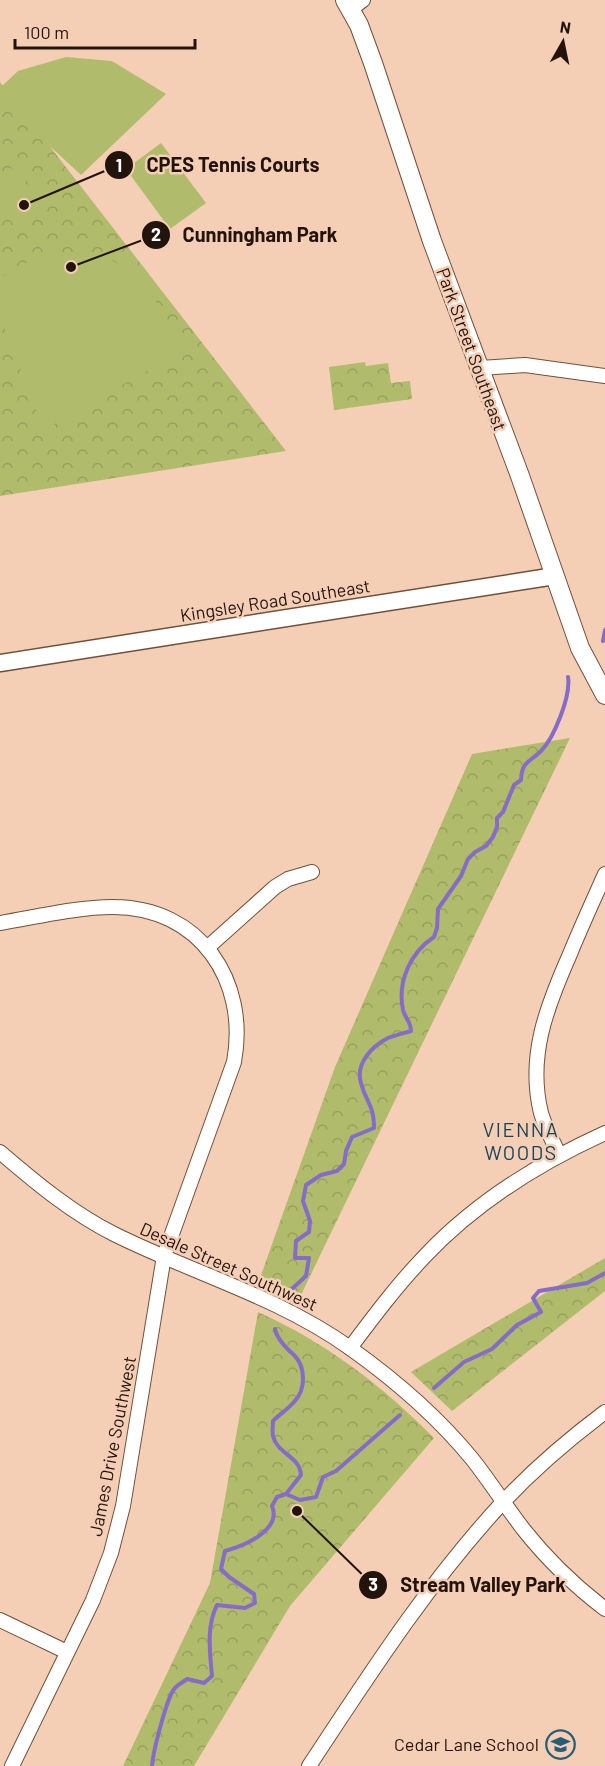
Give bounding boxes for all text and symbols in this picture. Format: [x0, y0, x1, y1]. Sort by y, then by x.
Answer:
scale bar [15, 12, 195, 50]
north arrow [533, 12, 593, 72]
text: N [559, 16, 572, 37]
text: 100 m [24, 21, 69, 43]
callout: CPES Tennis Courts [104, 146, 331, 184]
text: CPES Tennis Courts [146, 152, 320, 176]
text: 1 [116, 154, 122, 176]
callout: Cunningham Park [141, 216, 350, 254]
text: Cunningham Park [183, 222, 338, 246]
text: 2 [151, 223, 161, 245]
street label: Park Street Southeast [432, 265, 512, 433]
street label: Kingsley Road Southeast [178, 574, 372, 626]
district label: VIENNA WOODS [483, 1117, 559, 1164]
street label: Desale Street Southwest [137, 1217, 321, 1315]
street label: James Drive Southwest [84, 1354, 140, 1538]
callout: Stream Valley Park [358, 1566, 578, 1604]
text: Stream Valley Park [400, 1572, 566, 1596]
text: 3 [368, 1573, 378, 1595]
school or university icon: Cedar Lane School [544, 1728, 576, 1760]
place label: Cedar Lane School [394, 1733, 539, 1755]

